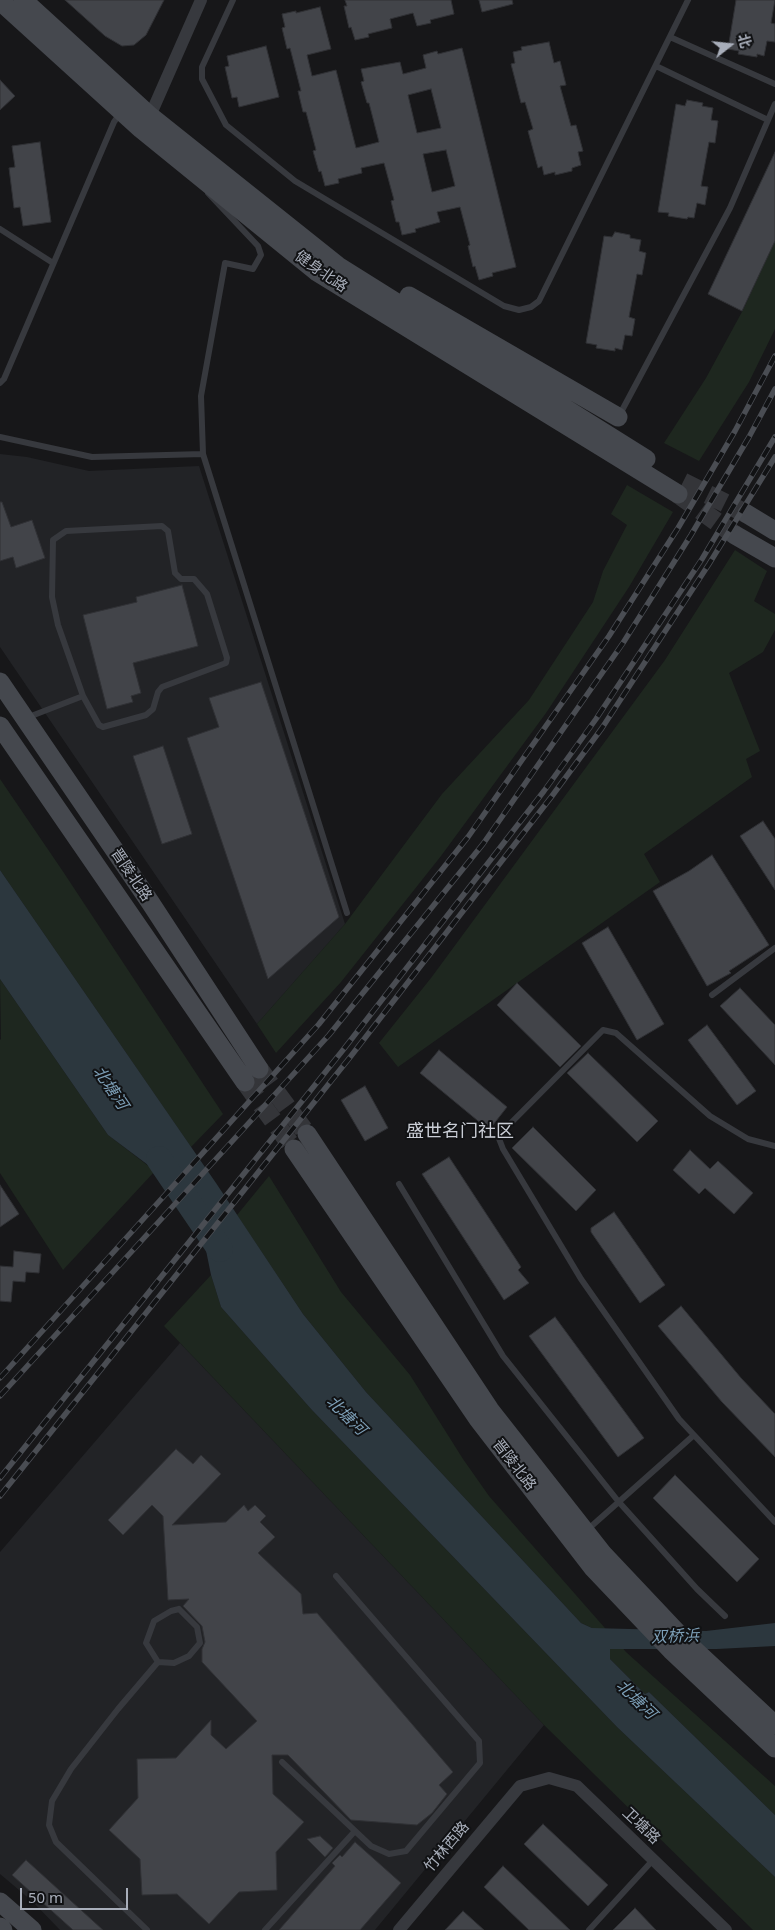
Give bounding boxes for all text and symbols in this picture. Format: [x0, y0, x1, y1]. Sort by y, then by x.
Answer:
north arrow [705, 20, 755, 70]
text: 北 [734, 31, 756, 50]
street label: 健身北路 [291, 247, 351, 297]
street label: 晋陵北路 [107, 845, 155, 905]
water label: 北塘河 [89, 1063, 131, 1113]
district label: 盛世名门社区 [406, 1121, 514, 1143]
water label: 北塘河 [322, 1392, 370, 1440]
street label: 晋陵北路 [488, 1436, 540, 1494]
water label: 双桥浜 [651, 1627, 699, 1647]
water label: 北塘河 [612, 1676, 660, 1724]
street label: 卫塘路 [619, 1804, 663, 1848]
street label: 竹林西路 [421, 1818, 473, 1876]
scale bar [22, 1878, 130, 1910]
text: 50 m [28, 1887, 63, 1907]

